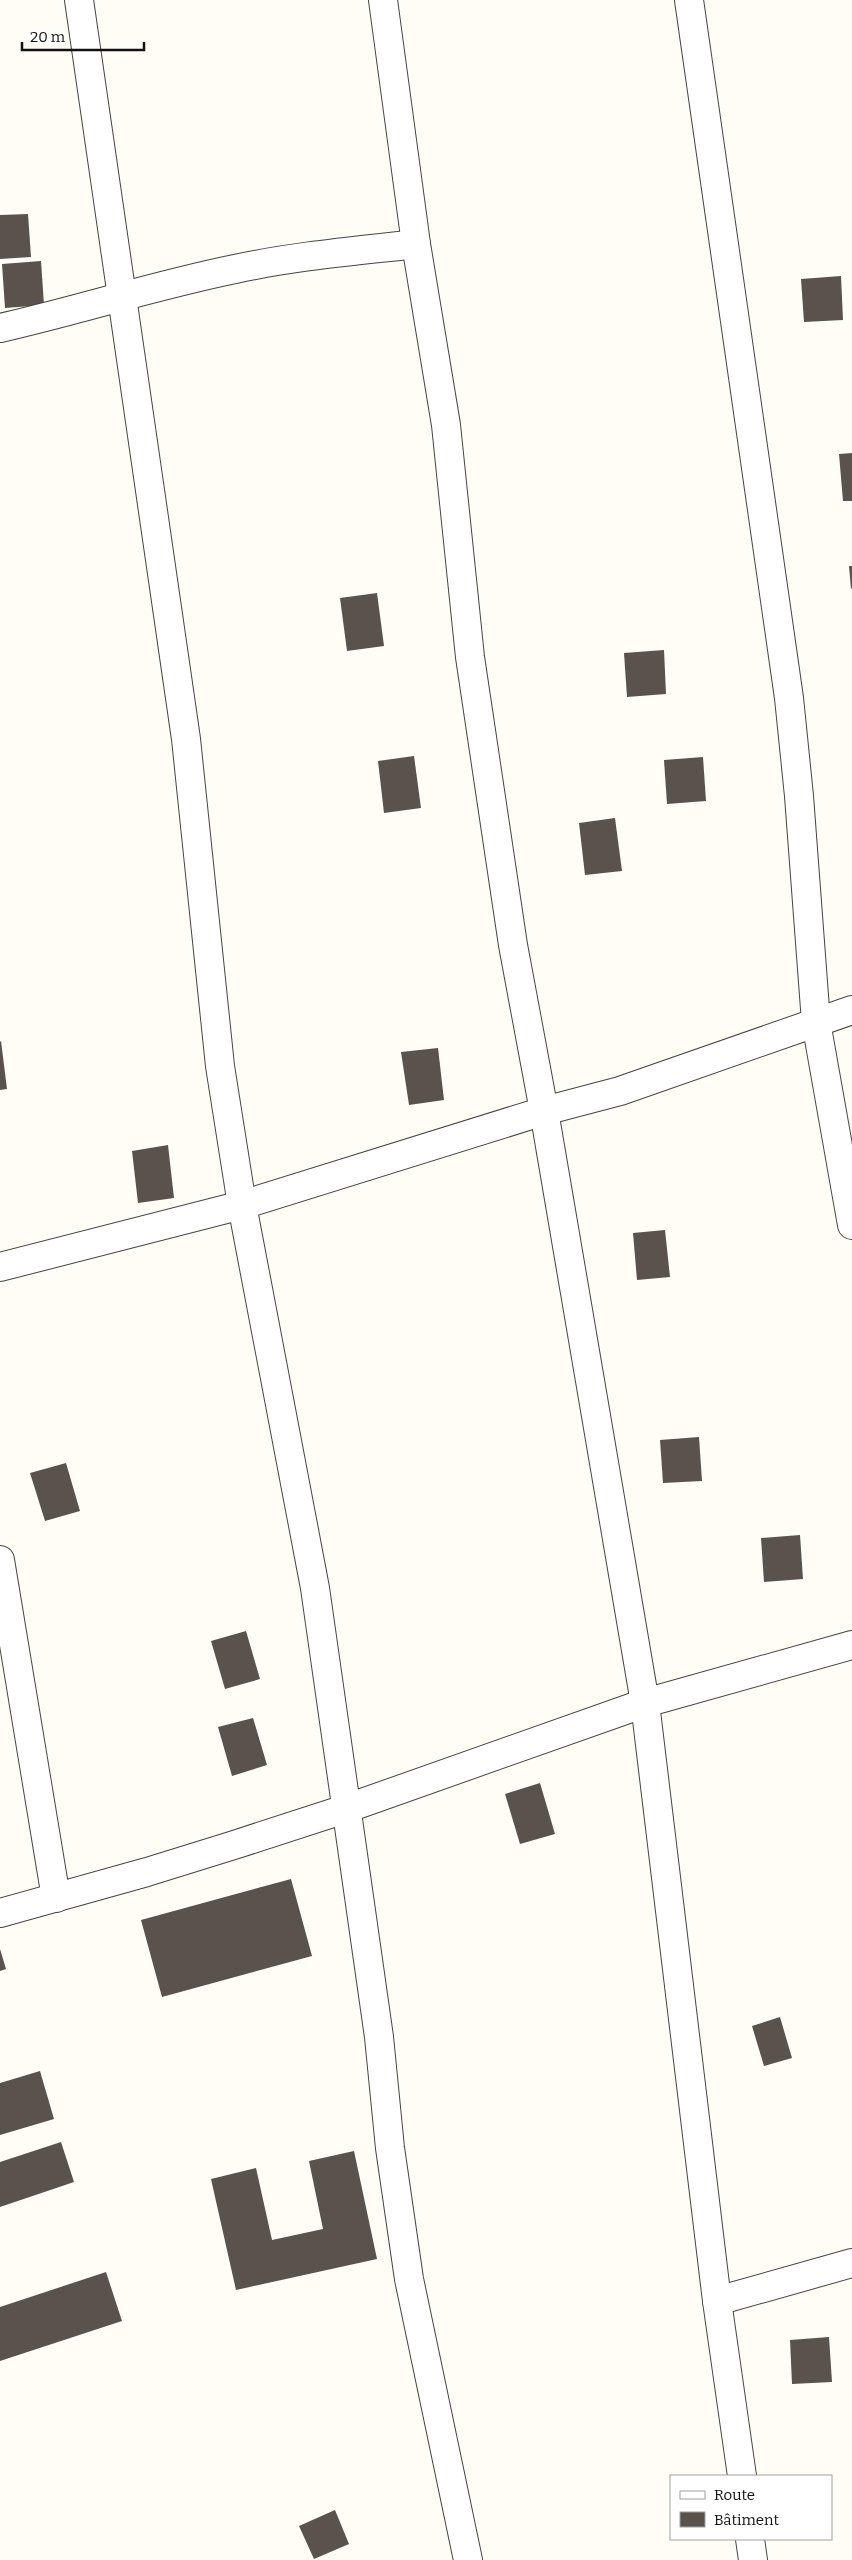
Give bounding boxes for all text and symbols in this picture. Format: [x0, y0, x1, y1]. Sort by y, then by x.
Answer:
scale bar [22, 20, 145, 52]
text: 20 m [30, 28, 66, 46]
legend [670, 2475, 832, 2540]
text: Route [714, 2486, 755, 2504]
text: Bâtiment [714, 2511, 779, 2529]

